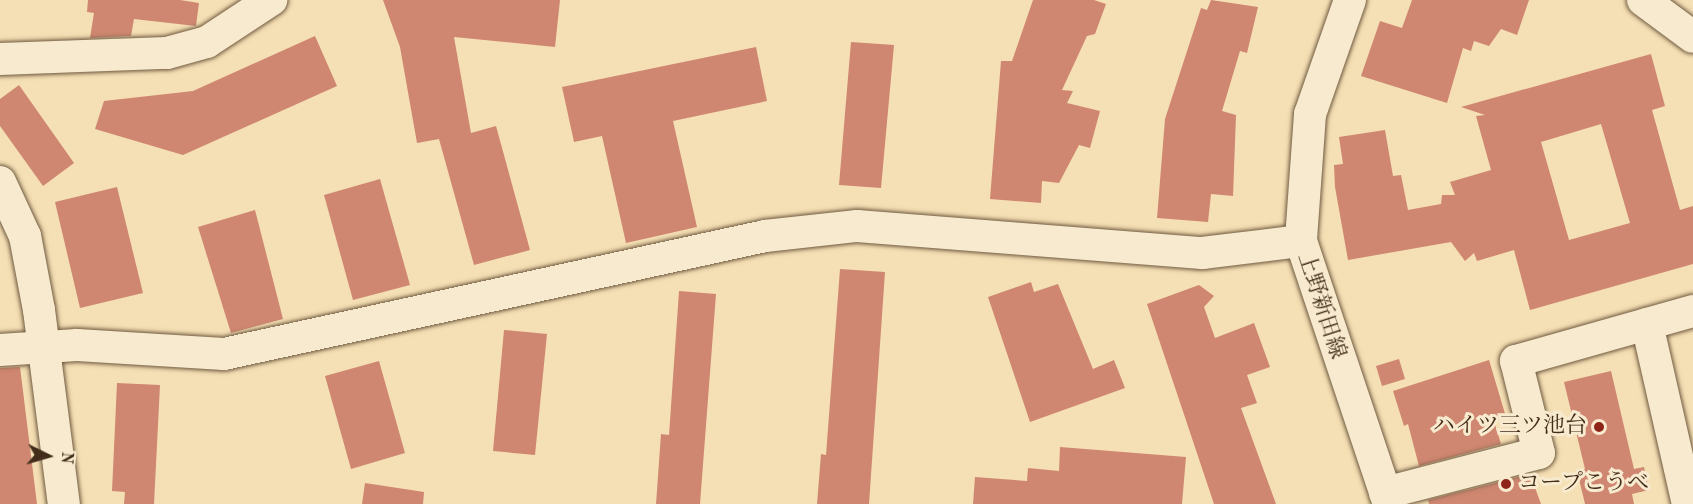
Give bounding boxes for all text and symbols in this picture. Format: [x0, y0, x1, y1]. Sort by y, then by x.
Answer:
street label: 上野新田線 [1291, 250, 1351, 362]
place label: ハイツ三ツ池台 [1433, 414, 1587, 440]
marker: ハイツ三ツ池台 [1592, 420, 1606, 434]
north arrow [18, 426, 78, 486]
text: N [57, 451, 74, 464]
place label: コープこうべ [1518, 471, 1650, 497]
marker: コープこうべ [1499, 477, 1513, 491]

